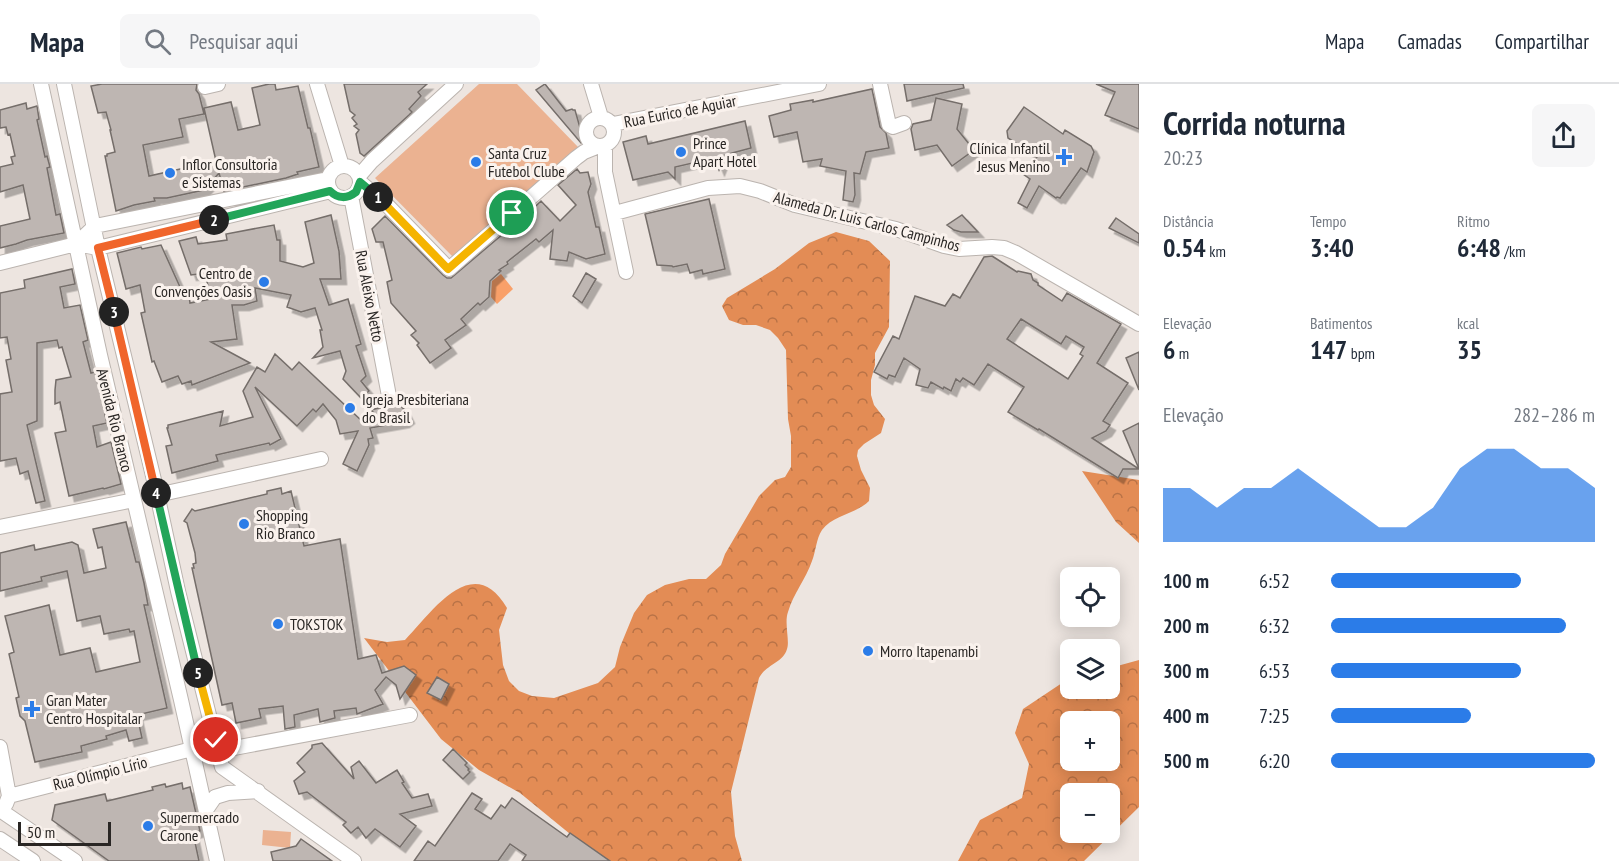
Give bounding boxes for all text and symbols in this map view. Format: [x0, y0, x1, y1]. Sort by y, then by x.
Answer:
search box [120, 14, 540, 68]
text: Mapa [30, 23, 84, 60]
icon: search [141, 25, 174, 58]
text: Pesquisar aqui [189, 27, 298, 55]
text: Mapa [1325, 28, 1364, 55]
text: Camadas [1397, 28, 1462, 55]
text: Compartilhar [1495, 28, 1589, 55]
street label: Rua Eurico de Aguiar [622, 90, 738, 132]
text: Corrida noturna [1163, 101, 1346, 144]
button: share [1532, 104, 1595, 167]
place label: Prince Apart Hotel [693, 133, 757, 171]
place label: Clínica Infantil Jesus Menino [970, 138, 1050, 176]
place label: Santa Cruz Futebol Clube [488, 143, 565, 181]
marker: Prince Apart Hotel [674, 145, 688, 159]
text: 20:23 [1163, 145, 1203, 171]
marker: Clínica Infantil Jesus Menino [1055, 148, 1073, 166]
place label: Inflor Consultoria e Sistemas [182, 154, 277, 192]
marker: Santa Cruz Futebol Clube [469, 155, 483, 169]
marker: Inflor Consultoria e Sistemas [163, 166, 177, 180]
pin: 1 [363, 182, 393, 212]
street label: Alameda Dr. Luis Carlos Campinhos [772, 186, 962, 256]
text: 1 [374, 187, 382, 207]
pin [486, 187, 537, 238]
icon: arrive [495, 196, 528, 229]
pin: 2 [199, 205, 229, 235]
text: 2 [210, 210, 218, 230]
text: Distância [1163, 211, 1214, 231]
text: Tempo [1310, 211, 1346, 231]
text: Ritmo [1457, 211, 1490, 231]
text: 0.54 [1163, 231, 1206, 264]
text: 3:40 [1310, 231, 1354, 264]
text: 6:48 [1457, 231, 1501, 264]
text: km [1206, 241, 1226, 261]
text: /km [1501, 241, 1526, 261]
street label: Rua Aleixo Netto [351, 249, 389, 344]
place label: Centro de Convenções Oasis [154, 263, 252, 301]
marker: Centro de Convenções Oasis [257, 275, 271, 289]
pin: 3 [99, 297, 129, 327]
text: 3 [110, 302, 118, 322]
text: Elevação [1163, 313, 1212, 333]
text: Batimentos [1310, 313, 1372, 333]
text: kcal [1457, 313, 1479, 333]
text: 6 [1163, 333, 1175, 366]
text: 147 [1310, 333, 1347, 366]
text: 35 [1457, 333, 1482, 366]
text: m [1175, 343, 1189, 363]
text: bpm [1347, 343, 1375, 363]
street label: Avenida Rio Branco [92, 366, 138, 474]
place label: Igreja Presbiteriana do Brasil [362, 389, 469, 427]
marker: Igreja Presbiteriana do Brasil [343, 401, 357, 415]
text: Elevação [1163, 402, 1224, 428]
text: 282–286 m [1513, 402, 1595, 428]
pin: 4 [141, 478, 171, 508]
text: 4 [152, 483, 160, 503]
place label: Shopping Rio Branco [256, 505, 315, 543]
marker: Shopping Rio Branco [237, 517, 251, 531]
map controls [1060, 567, 1120, 843]
button: locate [1060, 567, 1120, 627]
text: 100 m [1163, 568, 1209, 594]
text: 6:52 [1259, 568, 1290, 594]
text: 200 m [1163, 613, 1209, 639]
text: 6:32 [1259, 613, 1290, 639]
place label: TOKSTOK [290, 614, 343, 634]
marker: TOKSTOK [271, 617, 285, 631]
button: layers [1060, 639, 1120, 699]
place label: Morro Itapenambi [880, 641, 979, 661]
marker: Morro Itapenambi [861, 644, 875, 658]
pin: 5 [183, 658, 213, 688]
text: 300 m [1163, 658, 1209, 684]
text: 6:53 [1259, 658, 1290, 684]
text: 5 [194, 663, 202, 683]
place label: Gran Mater Centro Hospitalar [46, 690, 143, 728]
marker: Gran Mater Centro Hospitalar [23, 700, 41, 718]
text: 400 m [1163, 703, 1209, 729]
text: 7:25 [1259, 703, 1290, 729]
button: + [1060, 711, 1120, 771]
pin [190, 714, 241, 765]
icon: check [199, 723, 232, 756]
text: 500 m [1163, 748, 1209, 774]
text: 6:20 [1259, 748, 1290, 774]
street label: Rua Olímpio Lírio [51, 752, 149, 794]
button: − [1060, 783, 1120, 843]
place label: Supermercado Carone [160, 807, 239, 845]
scale bar [18, 819, 111, 846]
marker: Supermercado Carone [141, 819, 155, 833]
text: 50 m [27, 822, 55, 842]

